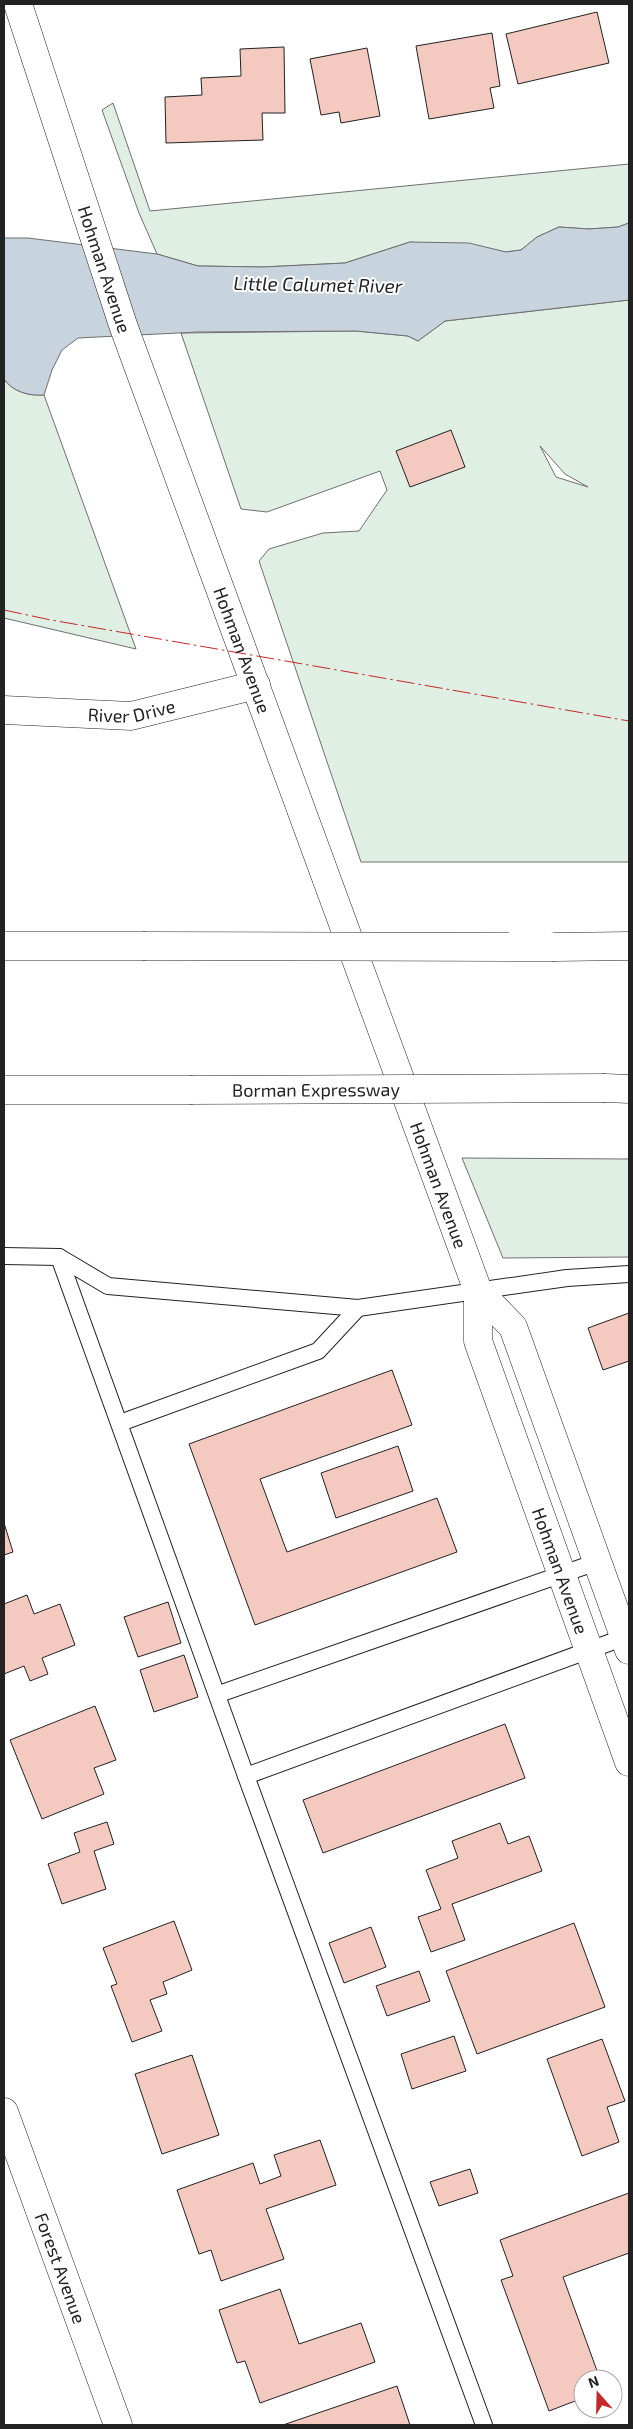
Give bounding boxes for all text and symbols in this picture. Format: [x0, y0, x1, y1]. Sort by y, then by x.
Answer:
street label: Hohman Avenue [74, 203, 136, 336]
water label: Little Calumet River [233, 271, 403, 297]
street label: Hohman Avenue [209, 584, 276, 716]
street label: River Drive [87, 694, 177, 727]
street label: Borman Expressway [232, 1078, 401, 1101]
street label: Hohman Avenue [406, 1119, 472, 1251]
street label: Hohman Avenue [528, 1505, 593, 1637]
street label: Forest Avenue [31, 2210, 91, 2326]
north arrow [573, 2369, 623, 2419]
text: N [586, 2372, 601, 2391]

